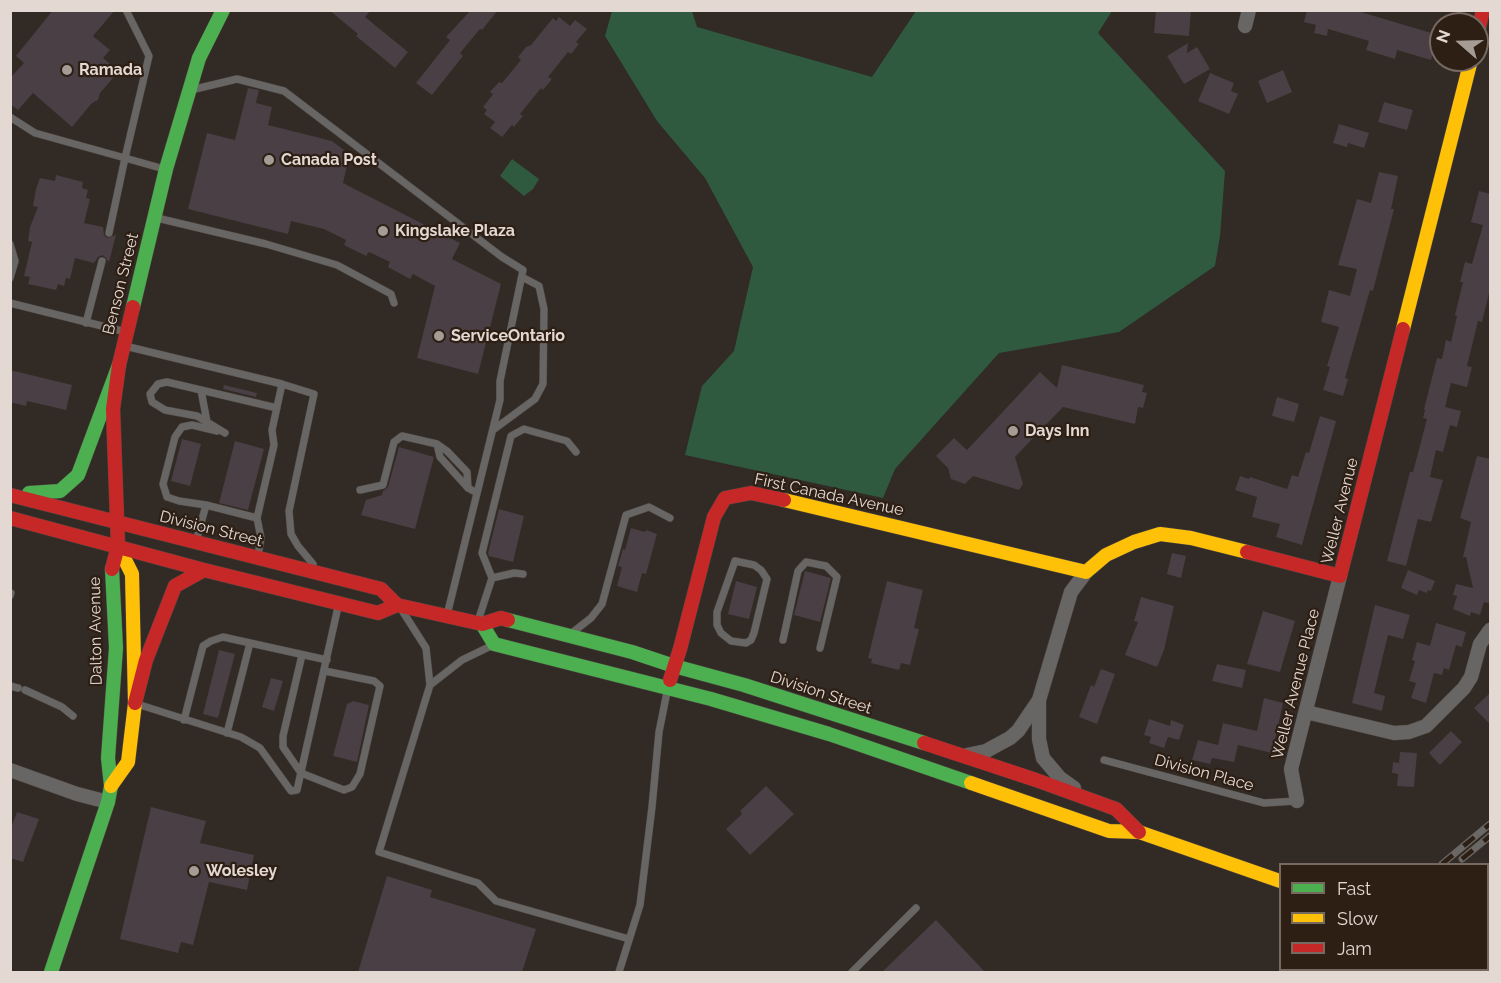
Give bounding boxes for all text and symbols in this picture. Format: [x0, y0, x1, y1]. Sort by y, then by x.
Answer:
north arrow [1429, 12, 1489, 72]
text: N [1432, 27, 1455, 45]
place label: Ramada [79, 60, 142, 80]
marker: Ramada [60, 63, 74, 77]
place label: Canada Post [281, 150, 377, 170]
marker: Canada Post [262, 153, 276, 167]
place label: Kingslake Plaza [395, 221, 515, 241]
marker: Kingslake Plaza [376, 224, 390, 238]
street label: Benson Street [99, 231, 143, 337]
place label: ServiceOntario [451, 326, 565, 346]
marker: ServiceOntario [432, 329, 446, 343]
place label: Days Inn [1025, 421, 1089, 441]
marker: Days Inn [1006, 424, 1020, 438]
street label: Weller Avenue [1318, 456, 1362, 566]
street label: First Canada Avenue [753, 470, 905, 520]
street label: Division Street [158, 507, 264, 551]
street label: Dalton Avenue [85, 576, 107, 686]
street label: Weller Avenue Place [1268, 607, 1324, 761]
street label: Division Street [768, 668, 874, 718]
street label: Division Place [1152, 751, 1256, 795]
place label: Wolesley [206, 861, 277, 881]
legend [1279, 863, 1489, 971]
marker: Wolesley [187, 864, 201, 878]
text: Fast [1337, 878, 1371, 899]
text: Slow [1337, 908, 1378, 929]
text: Jam [1337, 938, 1372, 959]

